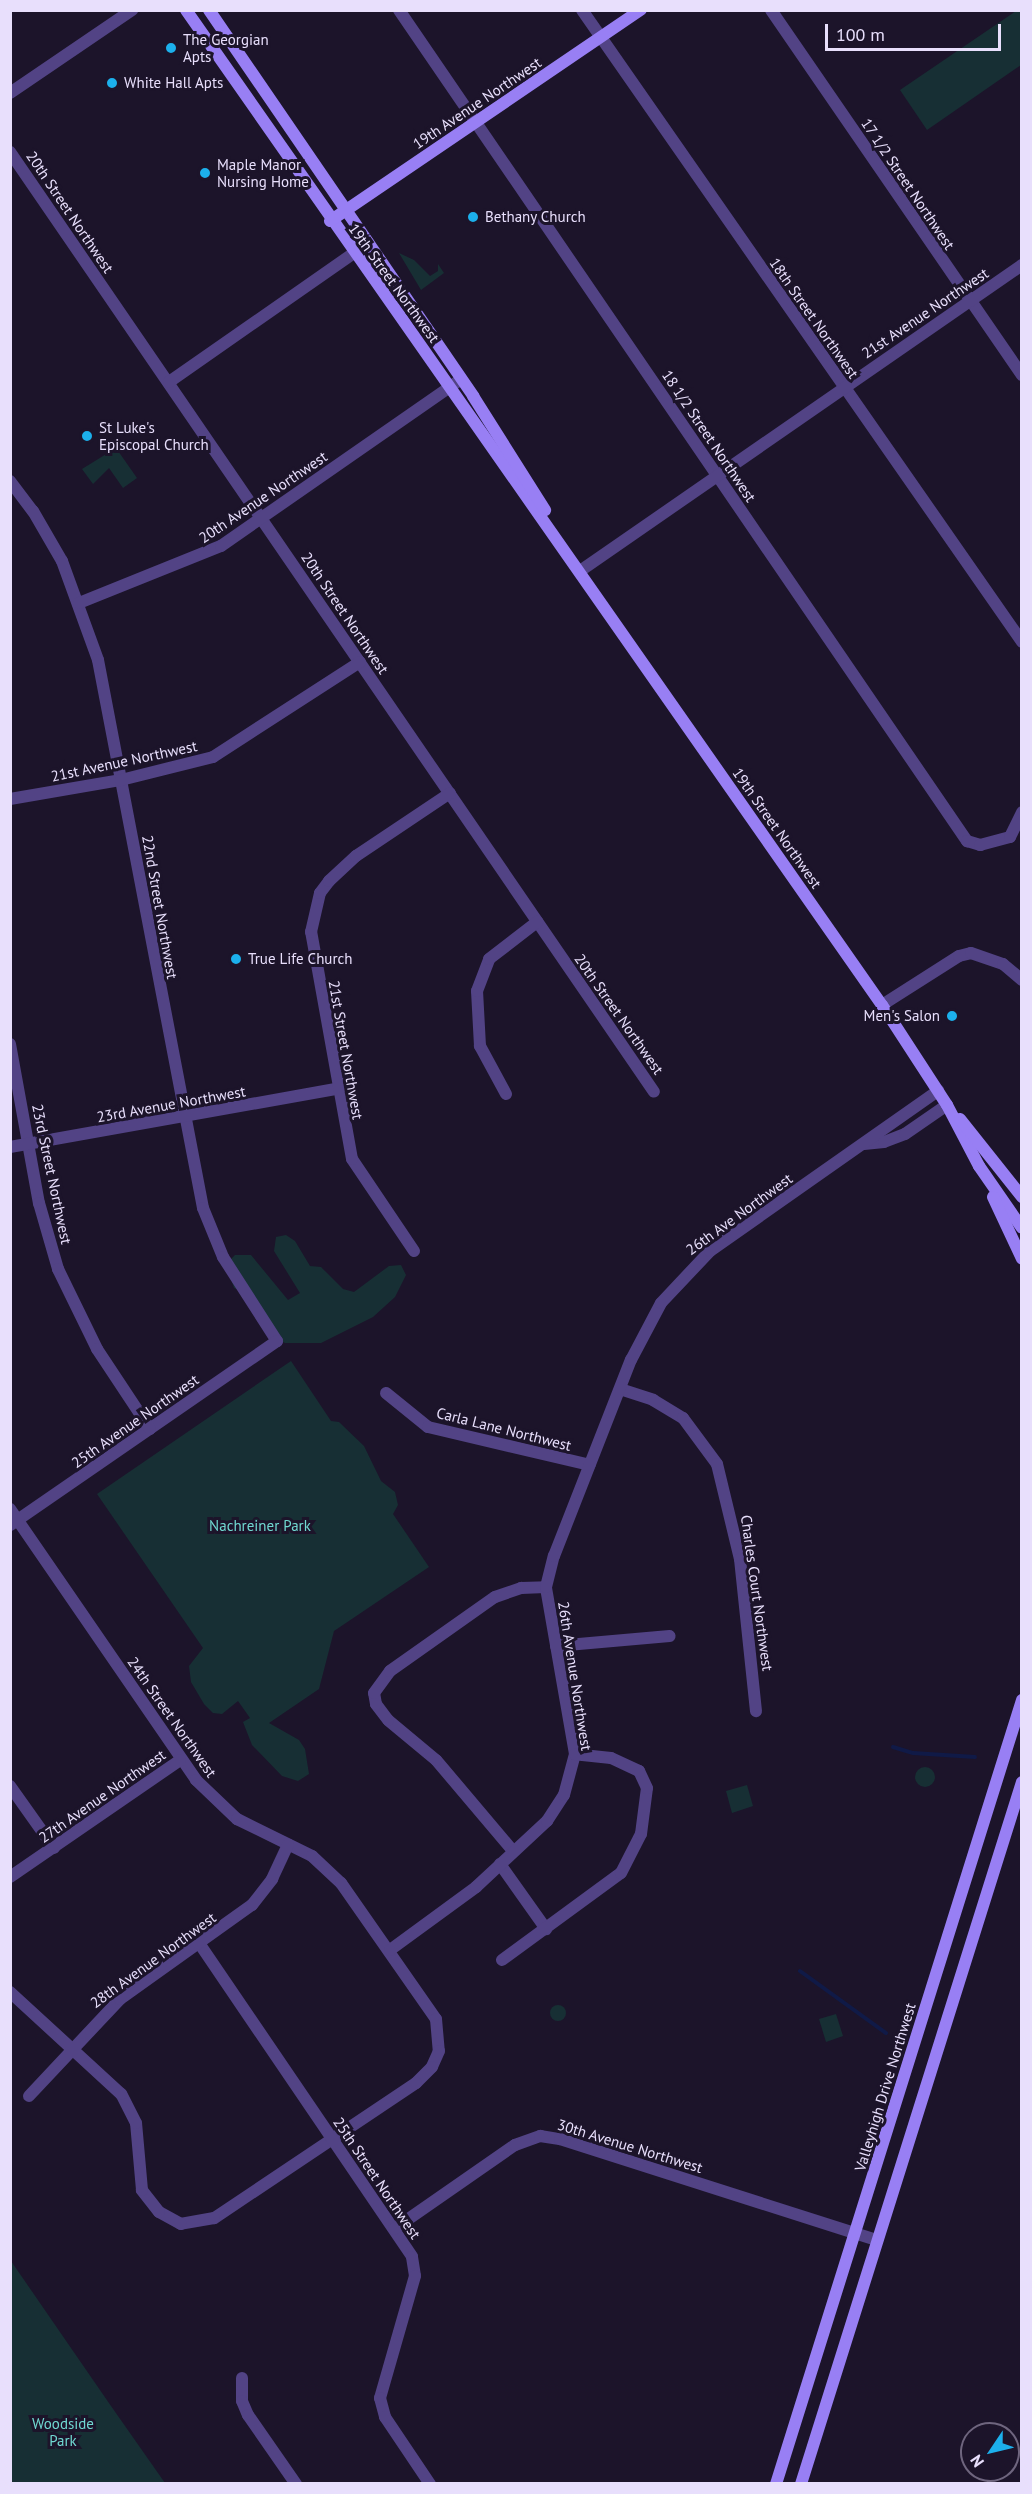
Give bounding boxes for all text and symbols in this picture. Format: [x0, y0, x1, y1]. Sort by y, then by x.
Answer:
scale bar [828, 12, 1004, 50]
text: 100 m [836, 23, 885, 46]
place label: The Georgian Apts [183, 30, 269, 65]
marker: The Georgian Apts [164, 41, 178, 55]
street label: 19th Avenue Northwest [409, 53, 545, 153]
place label: White Hall Apts [124, 74, 224, 92]
marker: White Hall Apts [105, 76, 119, 90]
street label: 17 1/2 Street Northwest [857, 115, 959, 253]
street label: 20th Street Northwest [23, 148, 117, 276]
place label: Maple Manor Nursing Home [217, 155, 309, 190]
marker: Maple Manor Nursing Home [198, 166, 212, 180]
place label: Bethany Church [485, 208, 586, 226]
marker: Bethany Church [466, 210, 480, 224]
street label: 19th Street Northwest [345, 220, 443, 346]
street label: 18th Street Northwest [766, 254, 862, 382]
street label: 21st Avenue Northwest [858, 264, 992, 362]
street label: 18 1/2 Street Northwest [658, 367, 760, 505]
place label: St Luke's Episcopal Church [99, 418, 209, 453]
marker: St Luke's Episcopal Church [80, 429, 94, 443]
street label: 20th Avenue Northwest [195, 447, 331, 547]
street label: 20th Street Northwest [298, 549, 392, 677]
street label: 21st Avenue Northwest [49, 737, 199, 785]
street label: 19th Street Northwest [729, 764, 825, 892]
street label: 22nd Street Northwest [138, 834, 182, 980]
place label: True Life Church [248, 950, 353, 968]
street label: 20th Street Northwest [571, 950, 667, 1078]
marker: True Life Church [229, 952, 243, 966]
street label: 21st Street Northwest [325, 979, 367, 1121]
place label: Men's Salon [864, 1007, 940, 1025]
marker: Men's Salon [945, 1009, 959, 1023]
street label: 23rd Avenue Northwest [95, 1082, 247, 1126]
street label: 23rd Street Northwest [28, 1102, 76, 1246]
street label: 26th Ave Northwest [682, 1169, 796, 1259]
street label: 25th Avenue Northwest [68, 1370, 202, 1472]
street label: Carla Lane Northwest [435, 1404, 573, 1454]
street label: Charles Court Northwest [737, 1514, 777, 1672]
park label: Nachreiner Park [209, 1517, 311, 1535]
street label: 26th Avenue Northwest [554, 1600, 596, 1752]
street label: 24th Street Northwest [124, 1653, 220, 1781]
street label: 27th Avenue Northwest [35, 1745, 169, 1847]
street label: 28th Avenue Northwest [86, 1908, 220, 2012]
street label: Valleyhigh Drive Northwest [851, 2001, 919, 2173]
street label: 25th Street Northwest [330, 2114, 424, 2242]
street label: 30th Avenue Northwest [555, 2115, 705, 2177]
park label: Woodside Park [32, 2414, 94, 2449]
north arrow [960, 2422, 1020, 2482]
text: N [966, 2451, 988, 2471]

